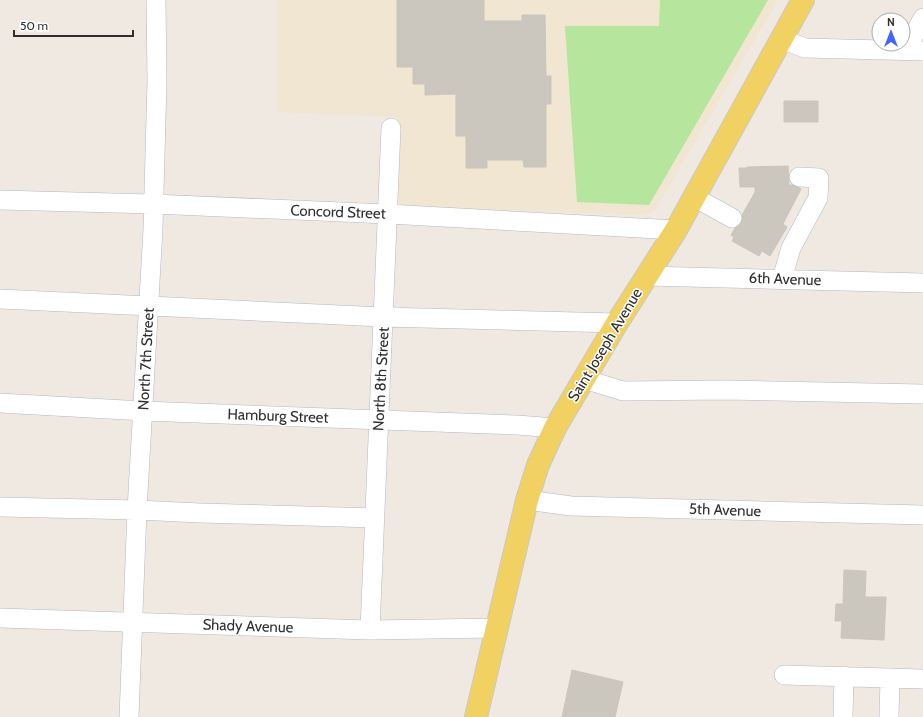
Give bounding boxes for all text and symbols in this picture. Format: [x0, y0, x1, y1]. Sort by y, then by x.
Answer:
scale bar [14, 12, 133, 38]
north arrow [871, 12, 911, 52]
text: N [887, 15, 895, 29]
text: 50 m [20, 18, 48, 33]
street label: Concord Street [290, 201, 386, 223]
street label: 6th Avenue [748, 269, 822, 289]
street label: Saint Joseph Avenue [564, 285, 646, 405]
street label: North 7th Street [134, 307, 158, 411]
street label: North 8th Street [369, 327, 393, 431]
street label: Hamburg Street [227, 405, 329, 427]
street label: 5th Avenue [689, 500, 762, 520]
street label: Shady Avenue [202, 615, 294, 637]

